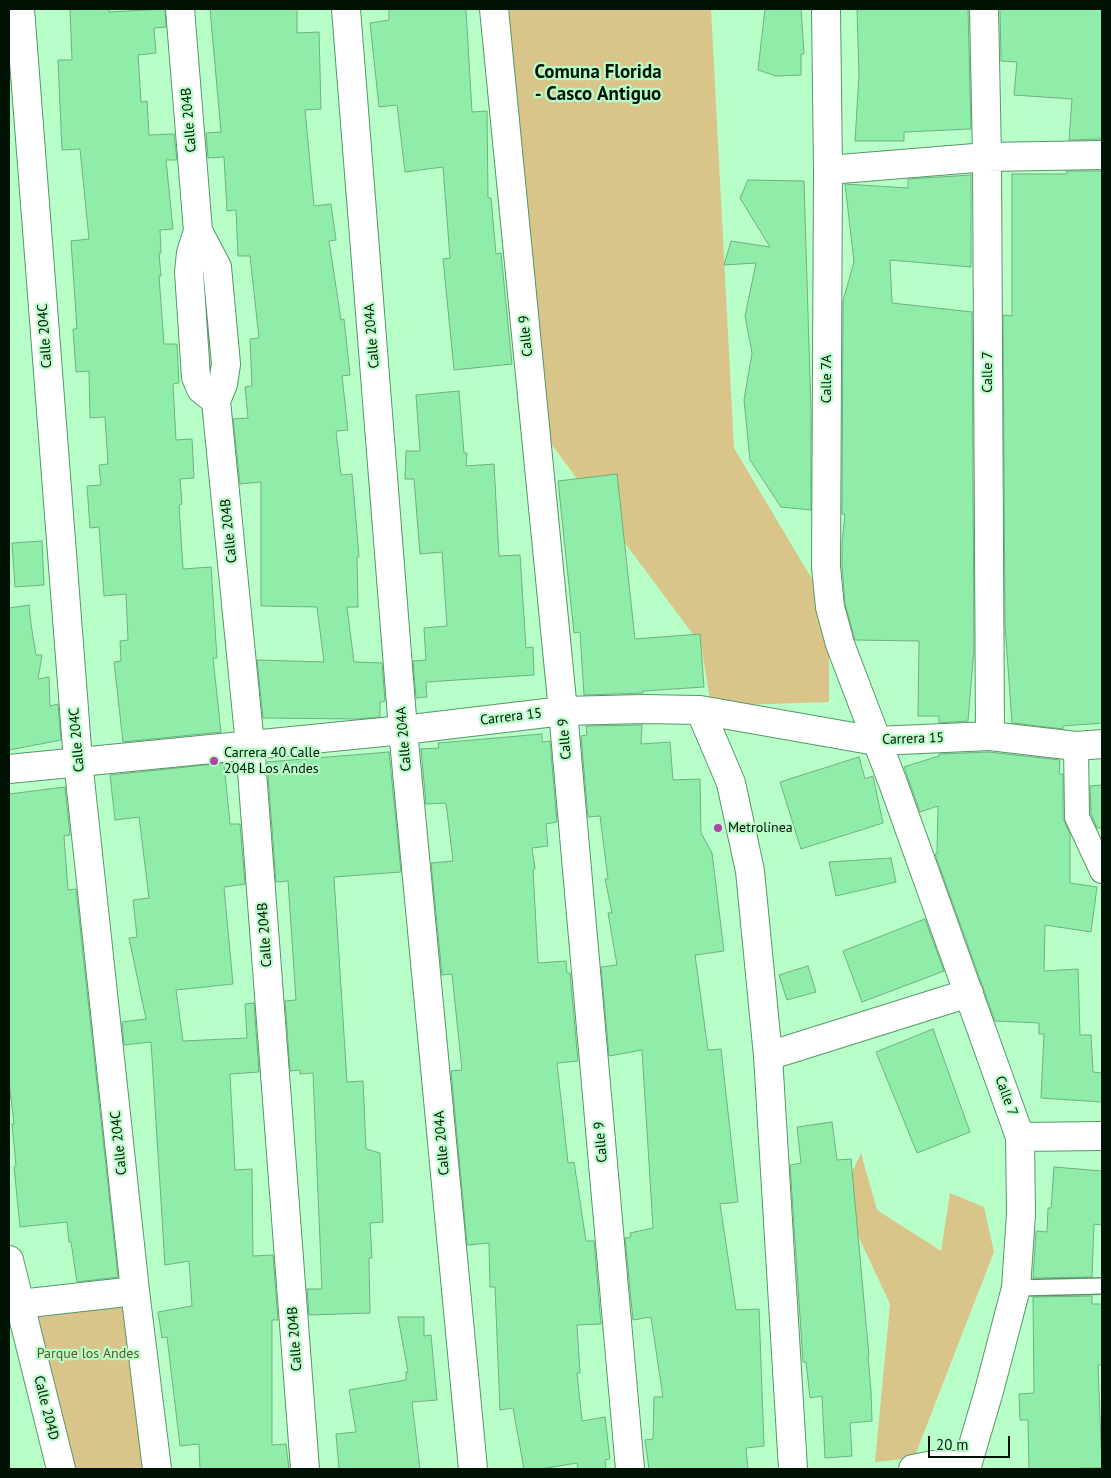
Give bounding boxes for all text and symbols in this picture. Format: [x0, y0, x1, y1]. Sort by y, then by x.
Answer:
district label: Comuna Florida - Casco Antiguo [534, 62, 662, 106]
street label: Calle 204B [178, 87, 200, 153]
street label: Calle 204C [34, 303, 56, 369]
street label: Calle 204A [361, 303, 383, 369]
street label: Calle 9 [515, 315, 537, 357]
street label: Calle 7 [980, 351, 996, 393]
street label: Calle 7A [819, 355, 835, 403]
street label: Calle 204B [217, 498, 241, 564]
street label: Carrera 15 [479, 705, 543, 729]
street label: Calle 204A [393, 706, 415, 772]
street label: Calle 204C [66, 707, 88, 773]
street label: Calle 9 [555, 718, 575, 760]
street label: Carrera 15 [882, 730, 944, 748]
place label: Carrera 40 Calle 204B Los Andes [224, 745, 320, 778]
marker: Carrera 40 Calle 204B Los Andes [208, 755, 220, 767]
place label: Metrolínea [728, 820, 793, 836]
marker: Metrolínea [712, 822, 724, 834]
street label: Calle 204B [254, 902, 276, 968]
street label: Calle 7 [991, 1074, 1021, 1118]
street label: Calle 204C [107, 1110, 131, 1176]
street label: Calle 204A [431, 1110, 453, 1176]
street label: Calle 9 [591, 1121, 611, 1163]
street label: Calle 204B [284, 1306, 306, 1372]
park label: Parque los Andes [37, 1346, 139, 1362]
street label: Calle 204D [30, 1374, 62, 1442]
scale bar [931, 1426, 1014, 1458]
text: 20 m [936, 1435, 969, 1454]

